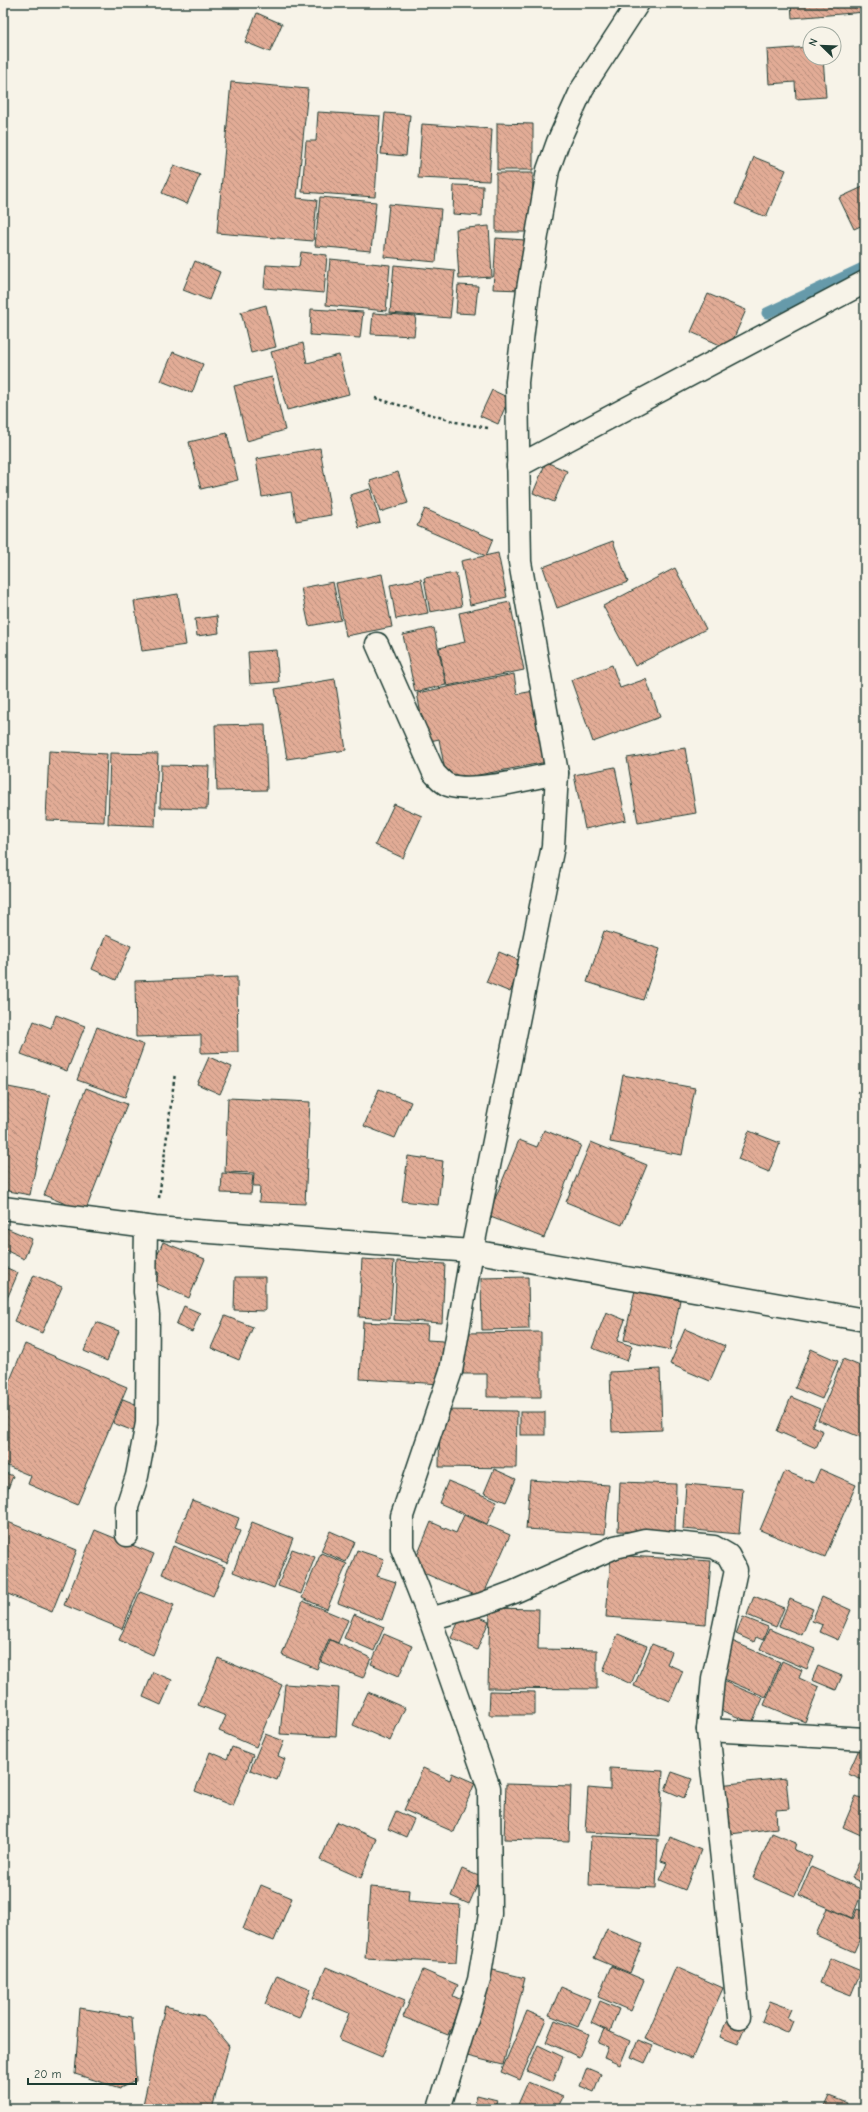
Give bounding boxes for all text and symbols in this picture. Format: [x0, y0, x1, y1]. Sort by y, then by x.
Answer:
north arrow [802, 26, 842, 66]
text: N [806, 36, 821, 48]
scale bar [28, 2060, 136, 2086]
text: 20 m [34, 2067, 62, 2081]

